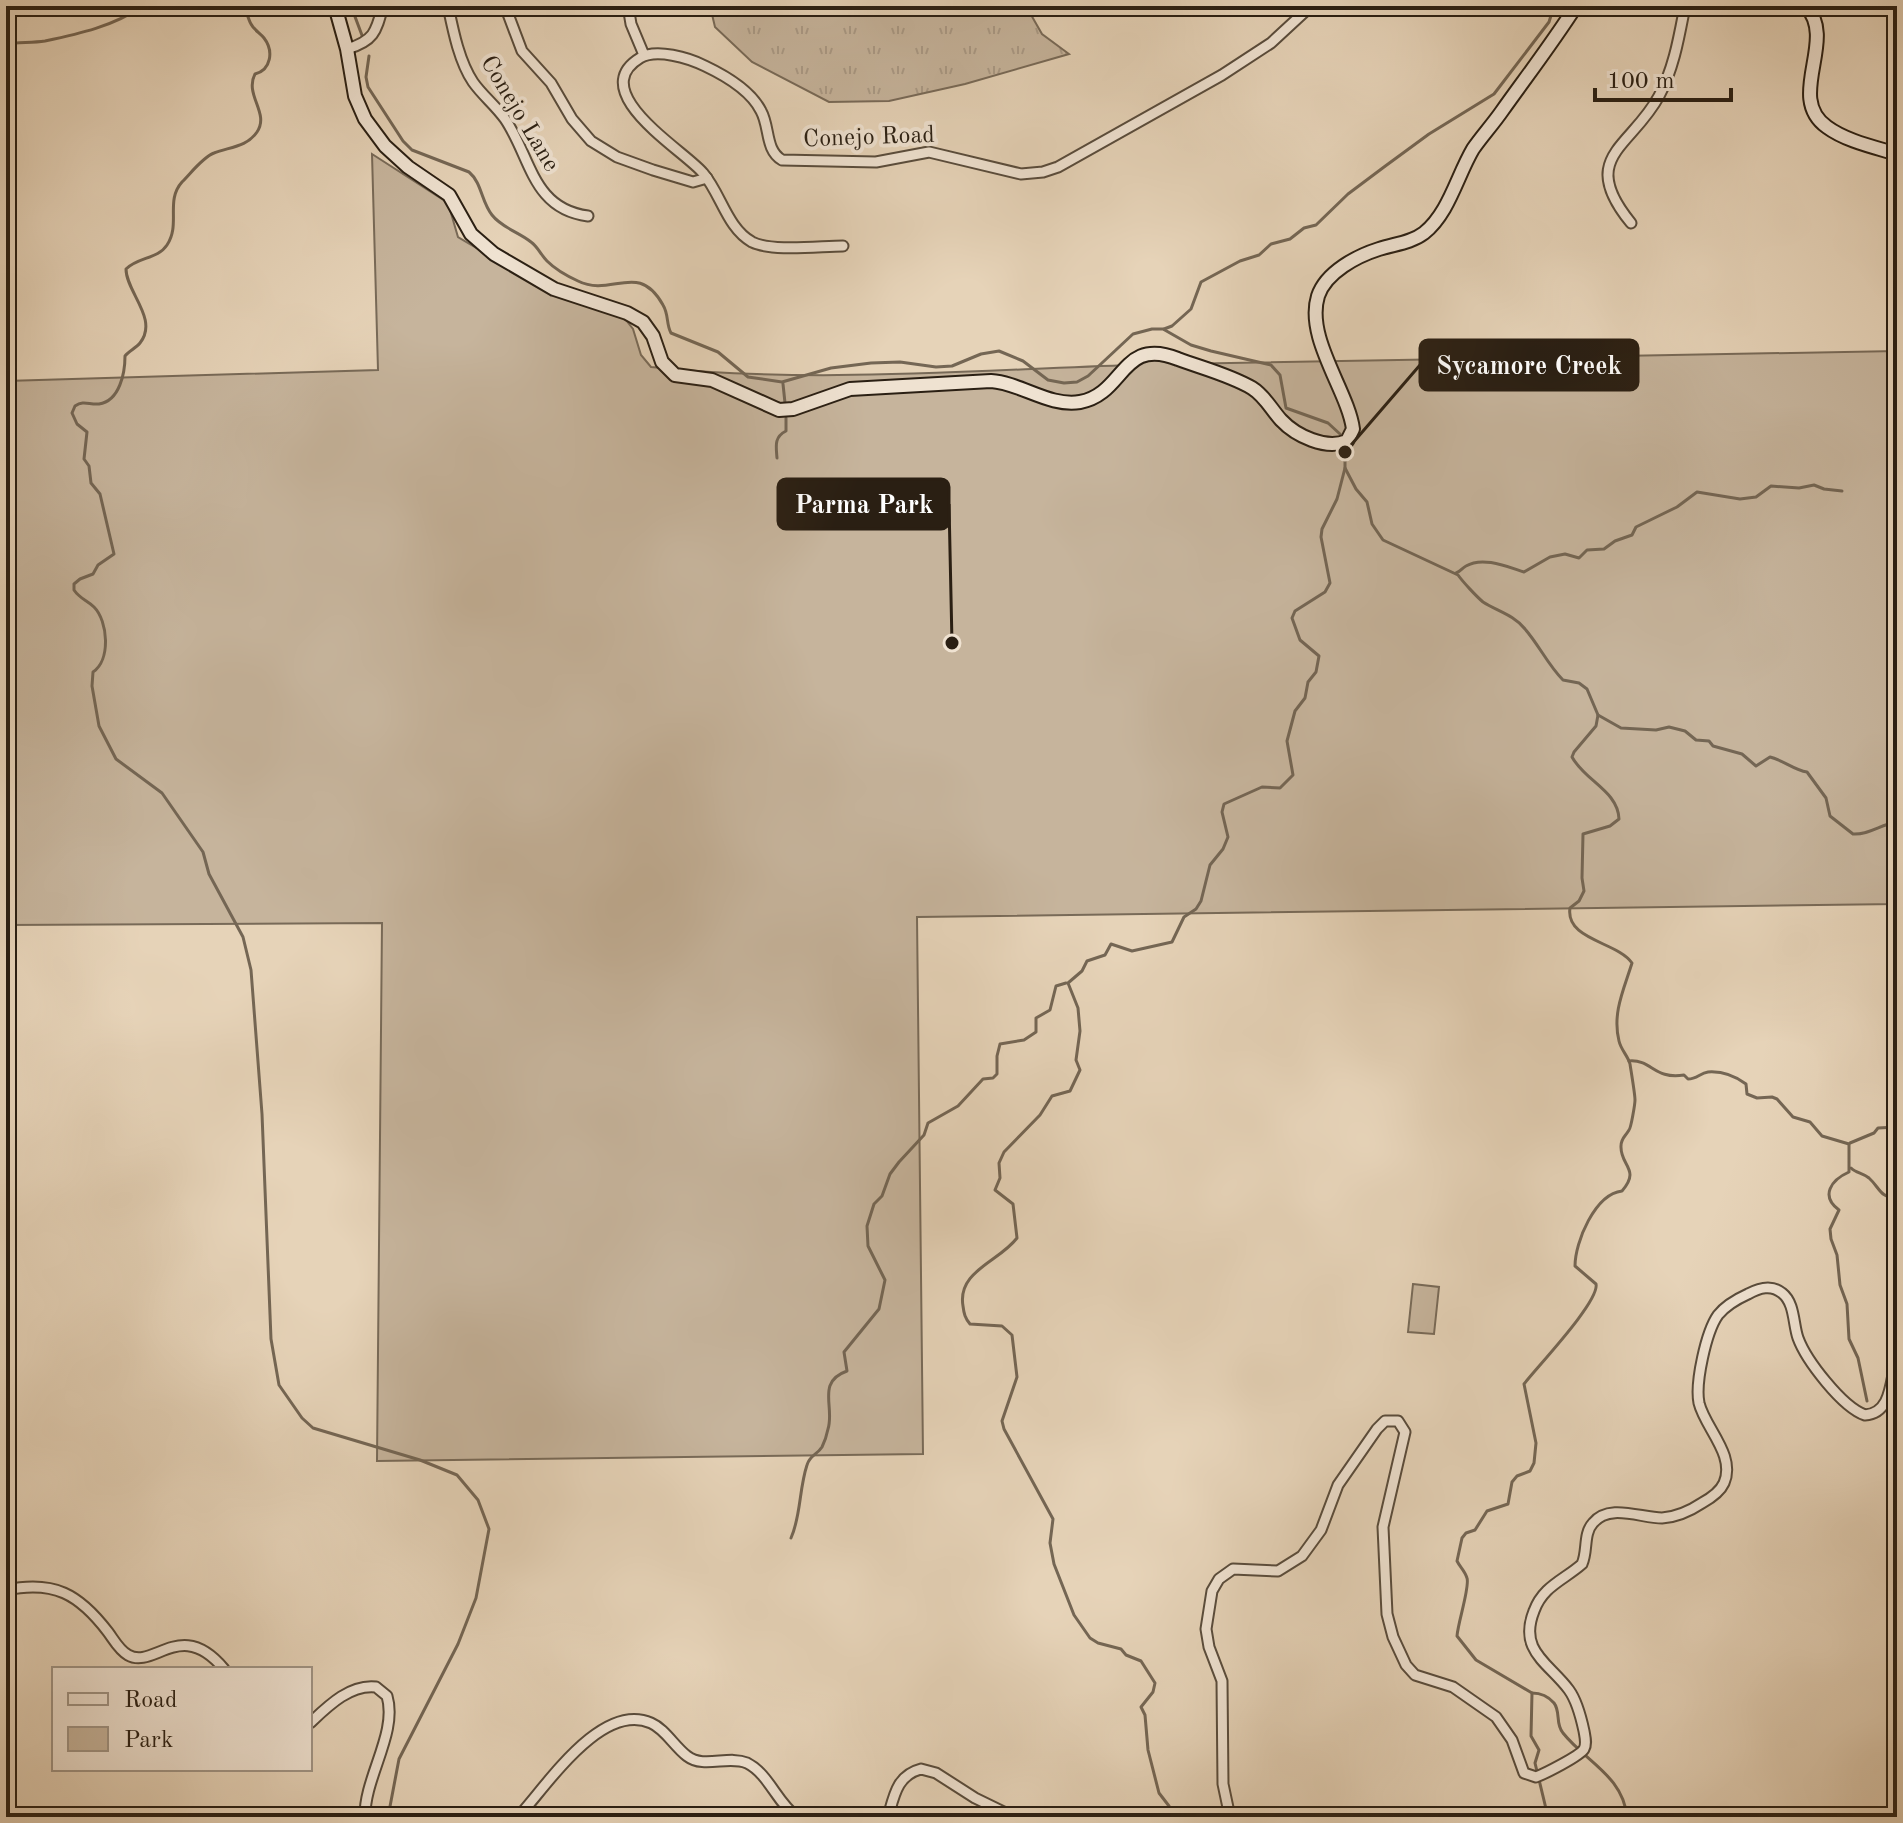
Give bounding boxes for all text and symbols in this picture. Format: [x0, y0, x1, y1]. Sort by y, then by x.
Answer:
street label: Conejo Lane [475, 52, 563, 176]
scale bar [1595, 52, 1731, 102]
text: 100 m [1607, 70, 1675, 94]
street label: Conejo Road [803, 124, 935, 152]
callout: Sycamore Creek [1420, 340, 1638, 390]
text: Sycamore Creek [1436, 354, 1623, 380]
callout: Parma Park [778, 479, 949, 529]
text: Parma Park [794, 493, 934, 519]
legend [52, 1667, 312, 1771]
text: Road [124, 1689, 177, 1713]
text: Park [124, 1729, 173, 1753]

